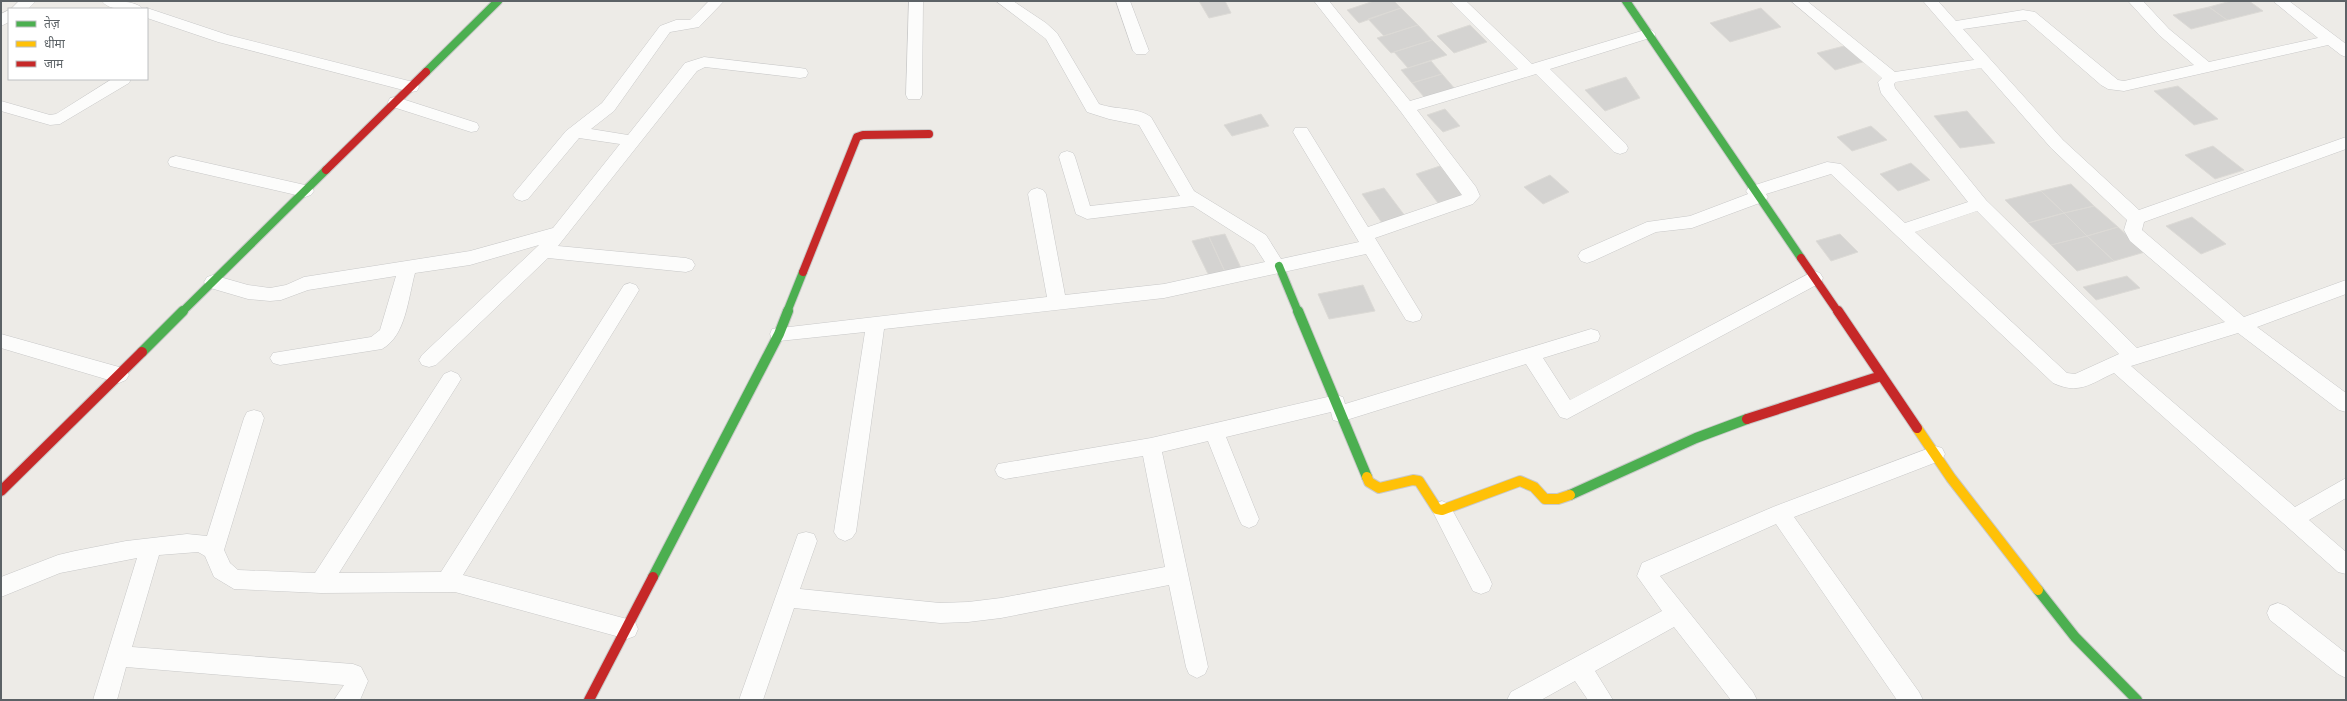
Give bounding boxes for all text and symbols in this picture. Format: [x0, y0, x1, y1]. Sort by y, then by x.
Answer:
legend [8, 8, 148, 80]
text: तेज़ [44, 16, 61, 33]
text: धीमा [44, 36, 66, 53]
text: जाम [44, 56, 64, 73]

